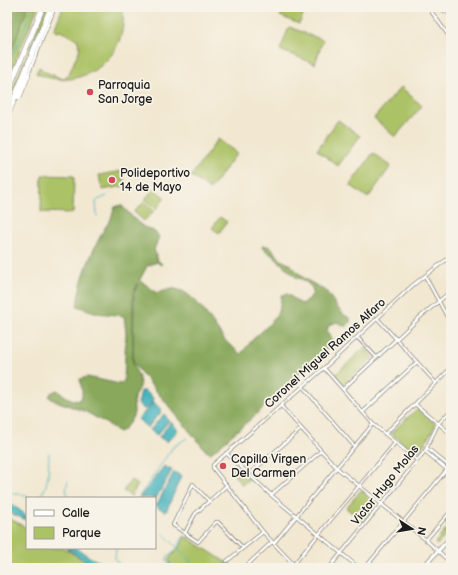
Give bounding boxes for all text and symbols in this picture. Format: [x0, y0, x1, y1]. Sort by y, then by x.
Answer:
place label: Parroquia San Jorge [98, 78, 152, 107]
marker: Parroquia San Jorge [85, 87, 95, 97]
place label: Polideportivo 14 de Mayo [120, 166, 190, 195]
marker: Polideportivo 14 de Mayo [107, 175, 117, 185]
street label: Coronel Miguel Ramos Alfaro [262, 295, 389, 412]
street label: Victor Hugo Molas [348, 442, 422, 529]
place label: Capilla Virgen Del Carmen [231, 452, 306, 481]
marker: Capilla Virgen Del Carmen [218, 461, 228, 471]
legend [26, 497, 156, 549]
text: Calle [62, 506, 90, 521]
north arrow [392, 509, 432, 549]
text: Parque [62, 526, 101, 541]
text: N [414, 526, 429, 536]

